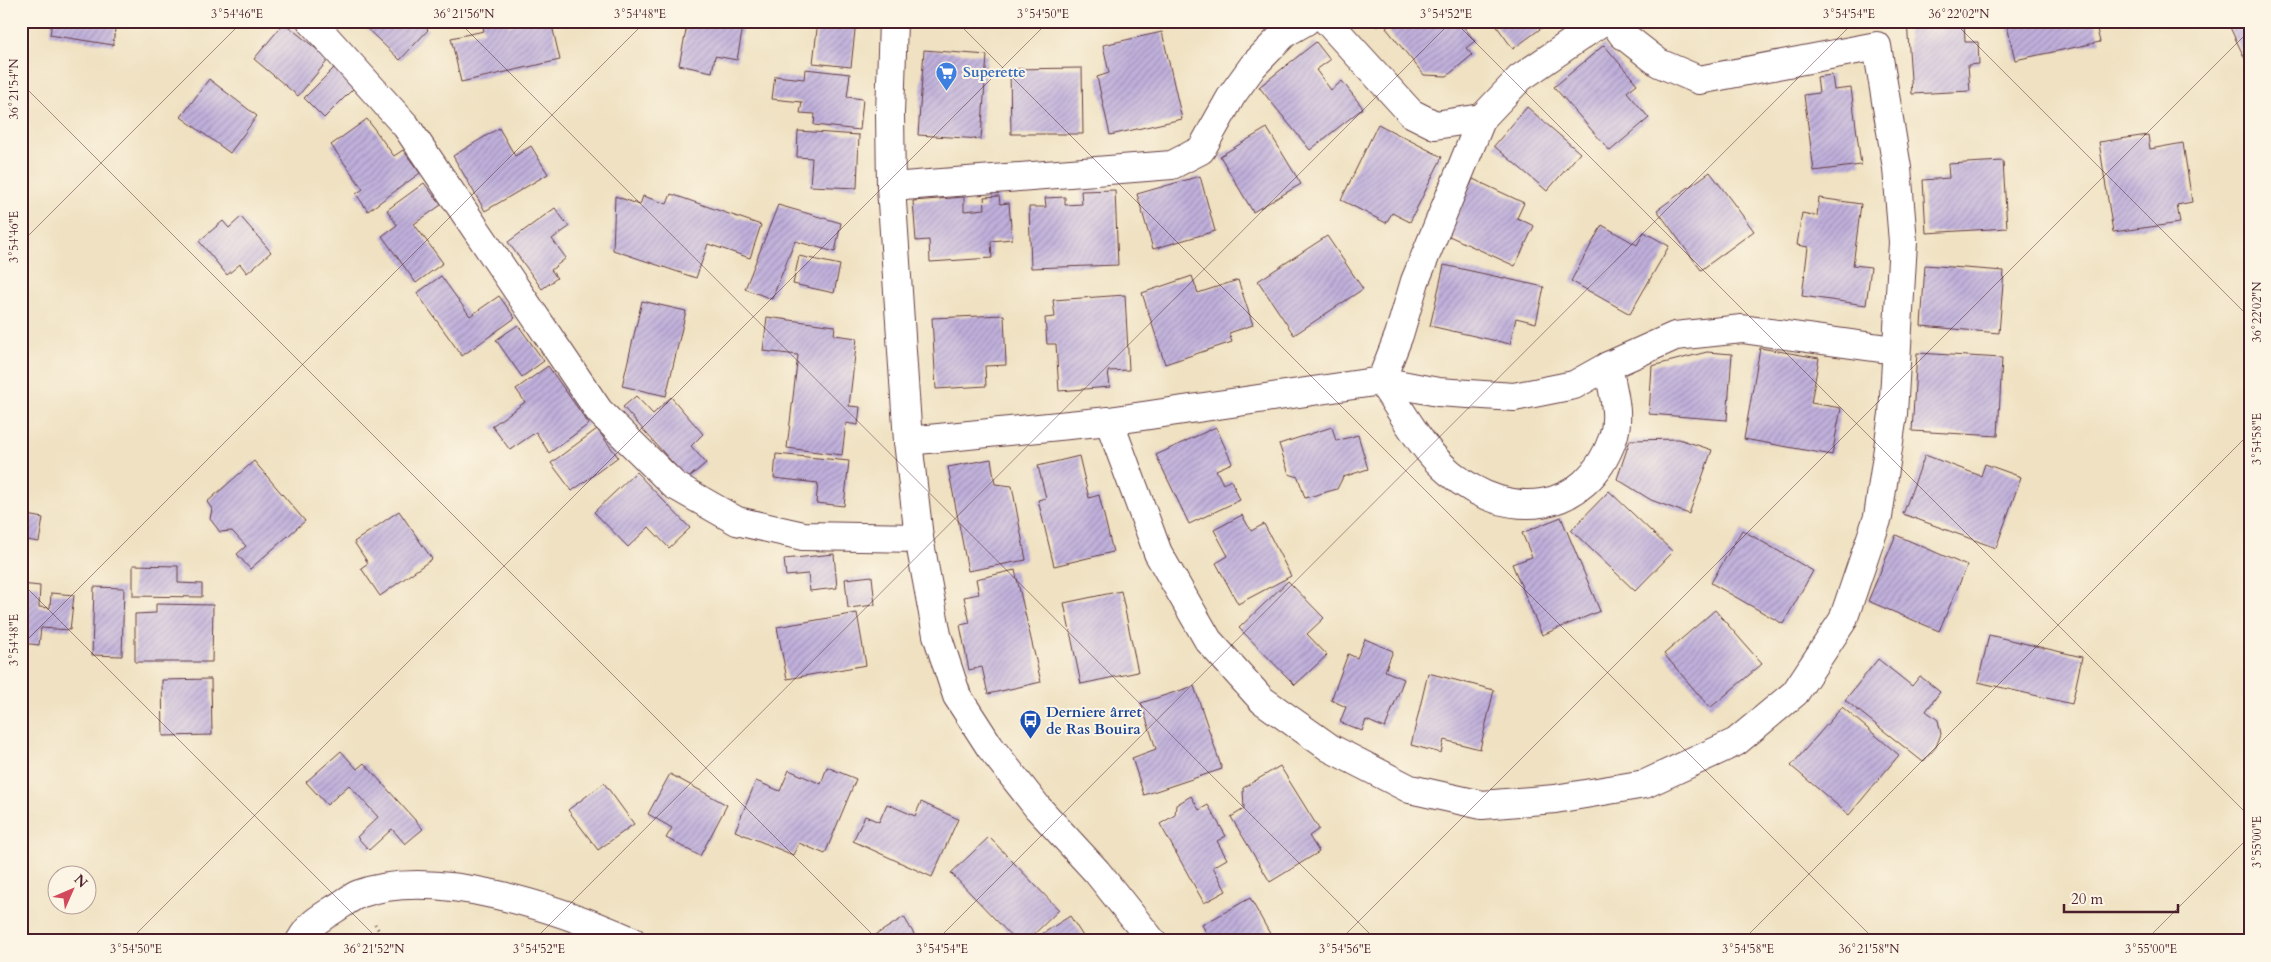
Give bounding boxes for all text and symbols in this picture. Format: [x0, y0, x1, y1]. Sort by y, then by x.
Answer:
text: 3°54'46"E [211, 6, 263, 22]
text: 36°21'56"N [434, 6, 495, 22]
text: 3°54'48"E [614, 6, 666, 22]
text: 3°54'50"E [1017, 6, 1069, 22]
text: 3°54'52"E [1420, 6, 1472, 22]
text: 3°54'54"E [1823, 6, 1875, 22]
text: 36°22'02"N [1929, 6, 1990, 22]
text: 36°21'54"N [6, 58, 22, 119]
supermarket icon: Superette [935, 60, 959, 91]
place label: Superette [963, 62, 1026, 82]
text: 3°54'46"E [6, 211, 22, 263]
text: 36°22'02"N [2249, 281, 2265, 342]
text: 3°54'58"E [2249, 413, 2265, 465]
text: 3°54'48"E [6, 614, 22, 666]
place label: Derniere ârret de Ras Bouira [1046, 702, 1143, 739]
bus stop icon: Derniere ârret de Ras Bouira [1018, 709, 1042, 740]
text: 3°55'00"E [2249, 816, 2265, 868]
north arrow [48, 864, 98, 914]
text: N [70, 870, 92, 892]
scale bar [2064, 882, 2177, 914]
text: 20 m [2071, 889, 2103, 909]
text: 3°54'50"E [110, 941, 162, 957]
text: 36°21'52"N [344, 941, 405, 957]
text: 3°54'52"E [513, 941, 565, 957]
text: 3°54'54"E [916, 941, 968, 957]
text: 3°54'56"E [1319, 941, 1371, 957]
text: 3°54'58"E [1722, 941, 1774, 957]
text: 36°21'58"N [1839, 941, 1900, 957]
text: 3°55'00"E [2125, 941, 2177, 957]

